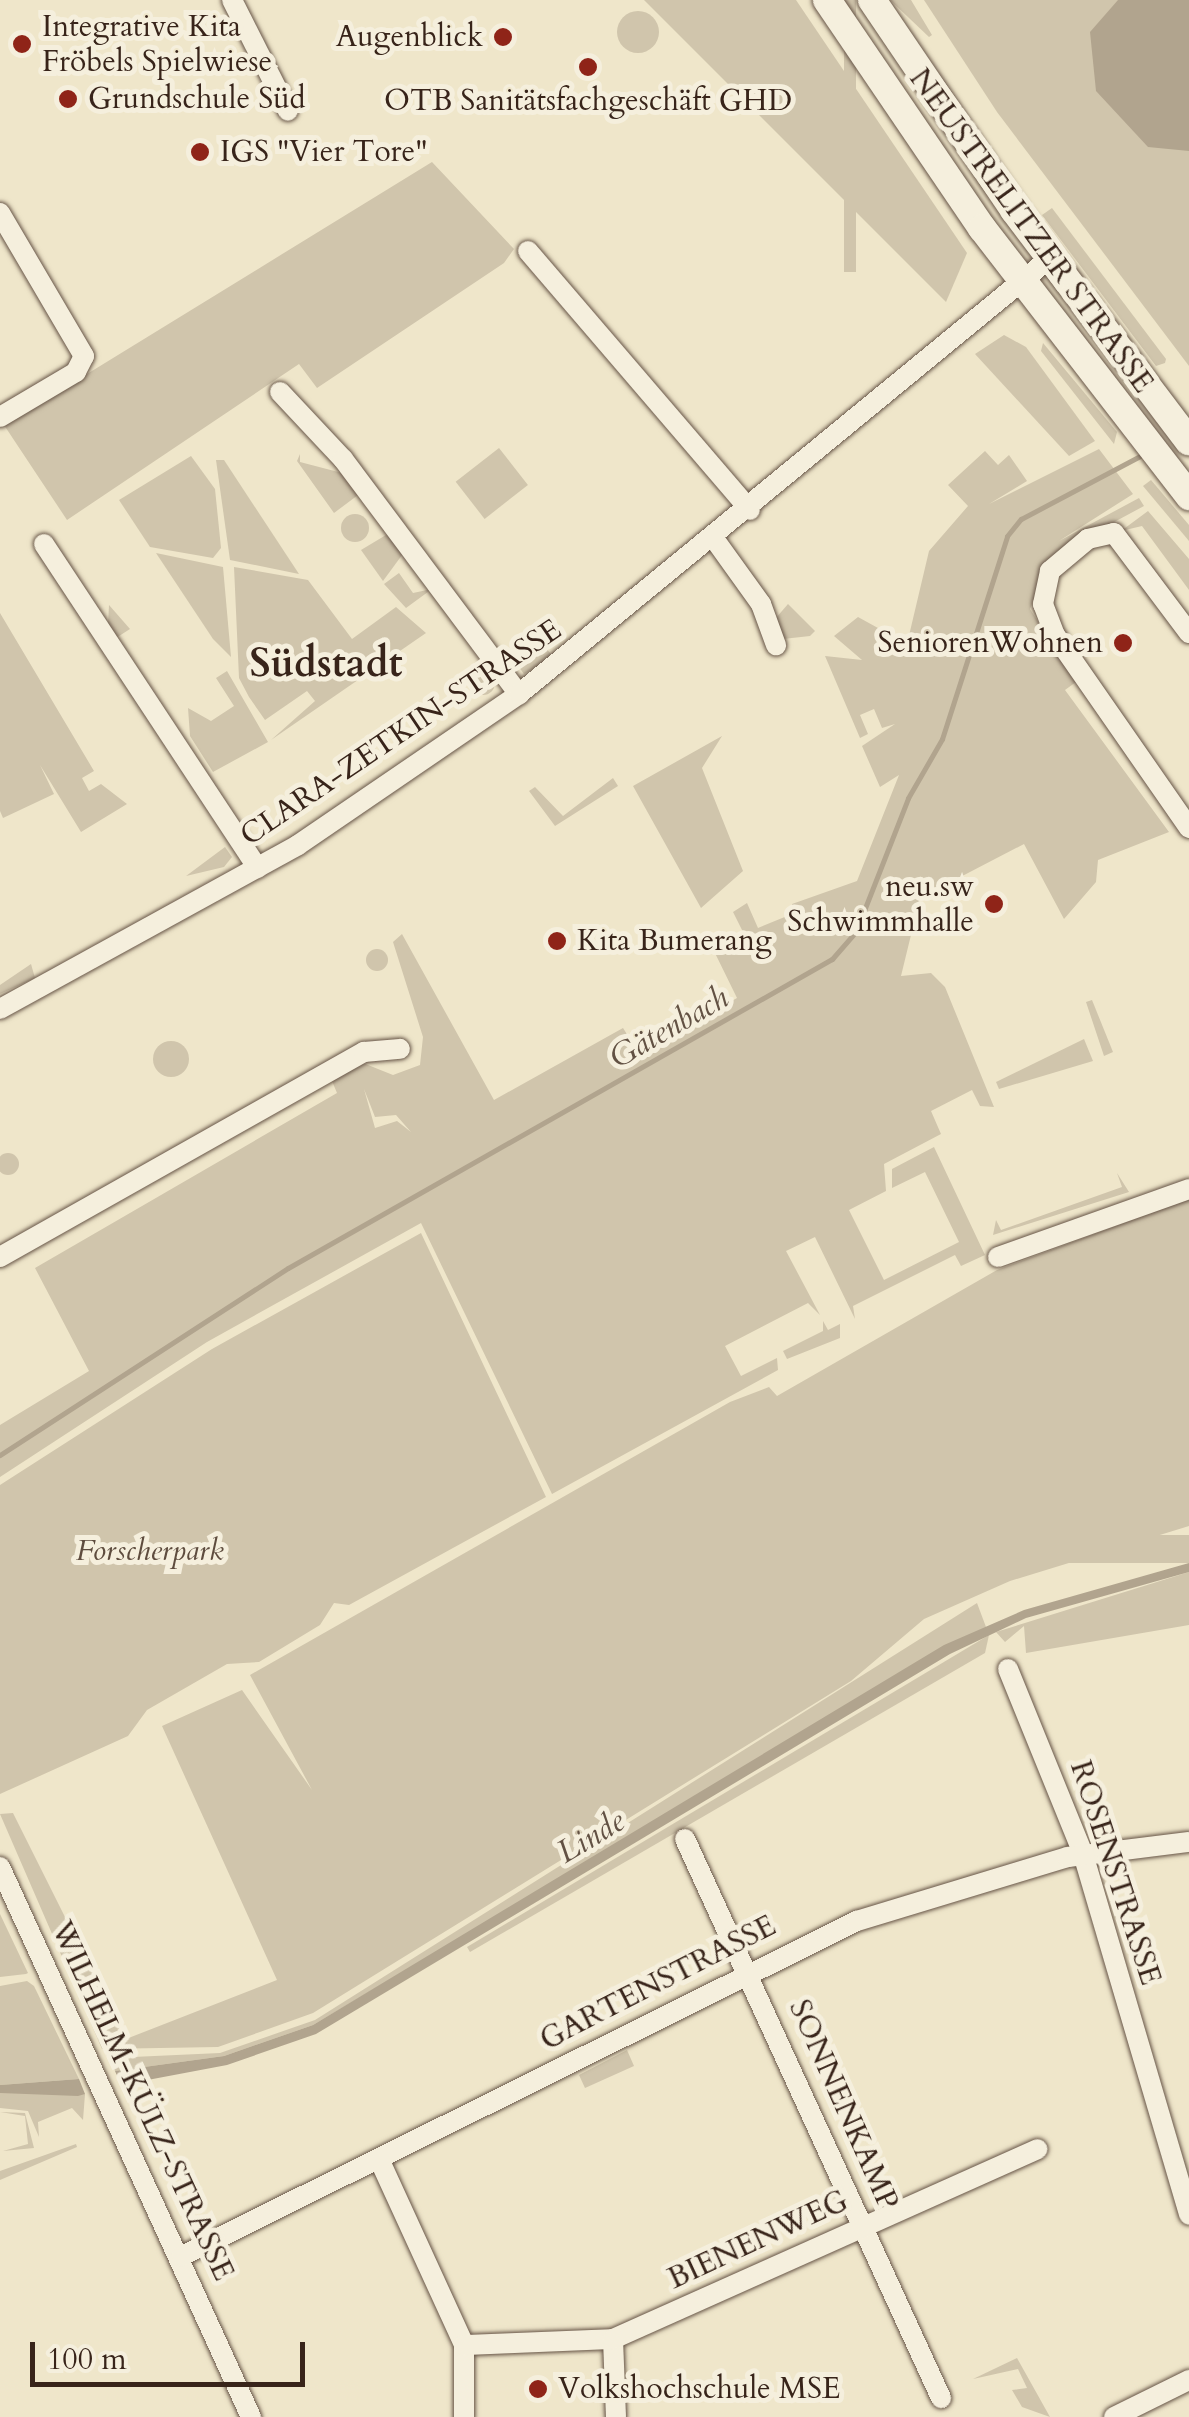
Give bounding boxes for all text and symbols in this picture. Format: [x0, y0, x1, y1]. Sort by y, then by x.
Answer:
place label: Integrative Kita Fröbels Spielwiese [42, 9, 272, 80]
place label: Augenblick [336, 19, 483, 55]
marker: Augenblick [492, 26, 514, 48]
marker: Integrative Kita Fröbels Spielwiese [11, 33, 33, 55]
marker: OTB Sanitätsfachgeschäft GHD [577, 56, 599, 78]
street label: NEUSTRELITZER STRASSE [901, 62, 1161, 400]
place label: Grundschule Süd [88, 81, 306, 117]
place label: OTB Sanitätsfachgeschäft GHD [384, 83, 792, 119]
marker: Grundschule Süd [57, 88, 79, 110]
place label: IGS "Vier Tore" [220, 134, 427, 170]
marker: IGS "Vier Tore" [189, 141, 211, 163]
street label: CLARA-ZETKIN-STRASSE [234, 612, 568, 854]
place label: SeniorenWohnen [877, 625, 1103, 661]
marker: SeniorenWohnen [1112, 632, 1134, 654]
district label: Südstadt [249, 640, 403, 688]
place label: neu.sw Schwimmhalle [787, 869, 974, 940]
marker: neu.sw Schwimmhalle [983, 893, 1005, 915]
place label: Kita Bumerang [577, 923, 772, 959]
marker: Kita Bumerang [546, 930, 568, 952]
water label: Gätenbach [603, 979, 735, 1077]
park label: Forscherpark [76, 1533, 224, 1569]
street label: ROSENSTRASSE [1062, 1756, 1168, 1990]
water label: Linde [550, 1802, 632, 1872]
street label: GARTENSTRASSE [534, 1908, 782, 2058]
street label: WILHELM-KÜLZ-STRASSE [43, 1916, 241, 2286]
street label: SONNENKAMP [781, 1994, 905, 2216]
street label: BIENENWEG [662, 2183, 854, 2297]
scale bar [35, 2322, 310, 2384]
text: 100 m [47, 2339, 127, 2380]
place label: Volkshochschule MSE [558, 2371, 841, 2407]
marker: Volkshochschule MSE [527, 2378, 549, 2400]

